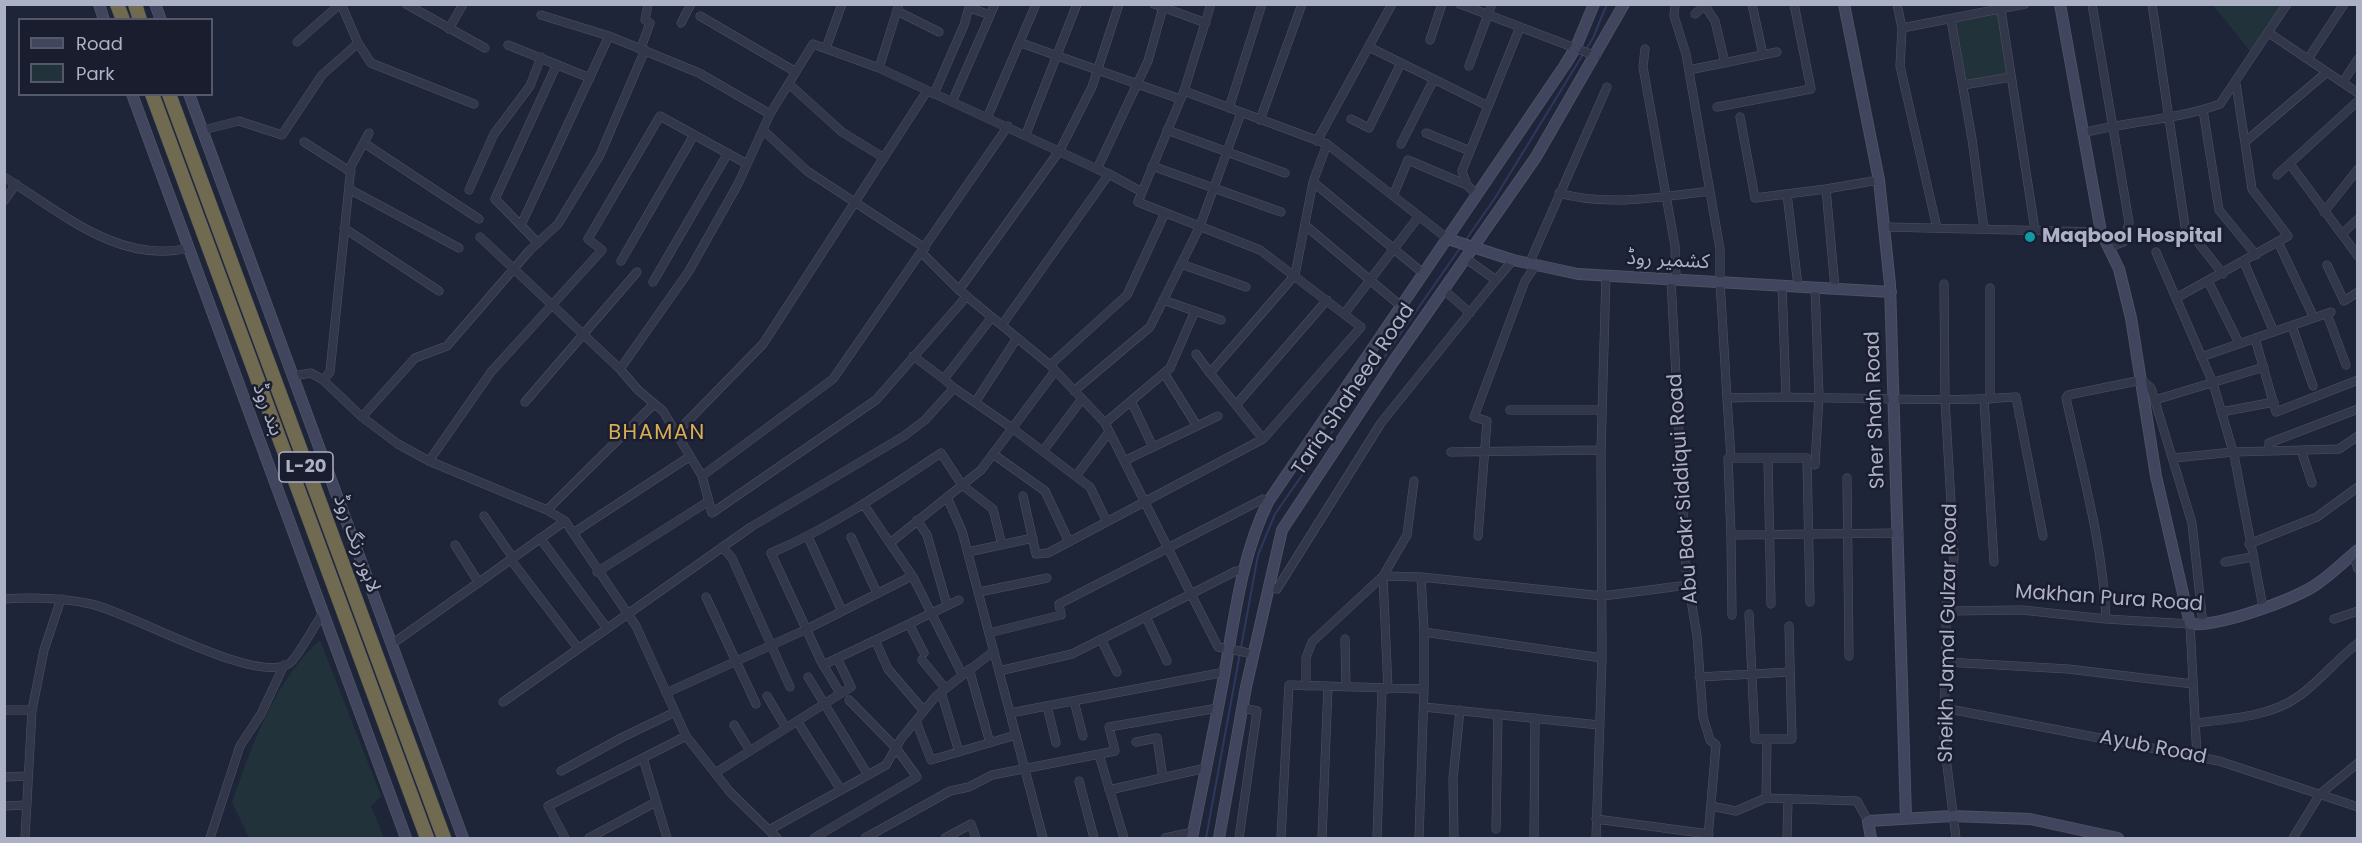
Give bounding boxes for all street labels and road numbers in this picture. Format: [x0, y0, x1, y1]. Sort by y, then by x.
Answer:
street label: کشمیر روڈ [1626, 247, 1710, 275]
street label: Tariq Shaheed Road [1288, 300, 1420, 480]
street label: Sher Shah Road [1861, 331, 1891, 489]
street label: Abu Bakr Siddiqui Road [1664, 373, 1704, 605]
street label: بند روڈ [246, 381, 288, 439]
road number: L-20 [279, 452, 333, 482]
street label: لاہور رنگ روڈ [327, 492, 385, 596]
street label: Sheikh Jamal Gulzar Road [1935, 503, 1963, 763]
street label: Makhan Pura Road [2014, 580, 2204, 618]
street label: Ayub Road [2098, 726, 2208, 770]

